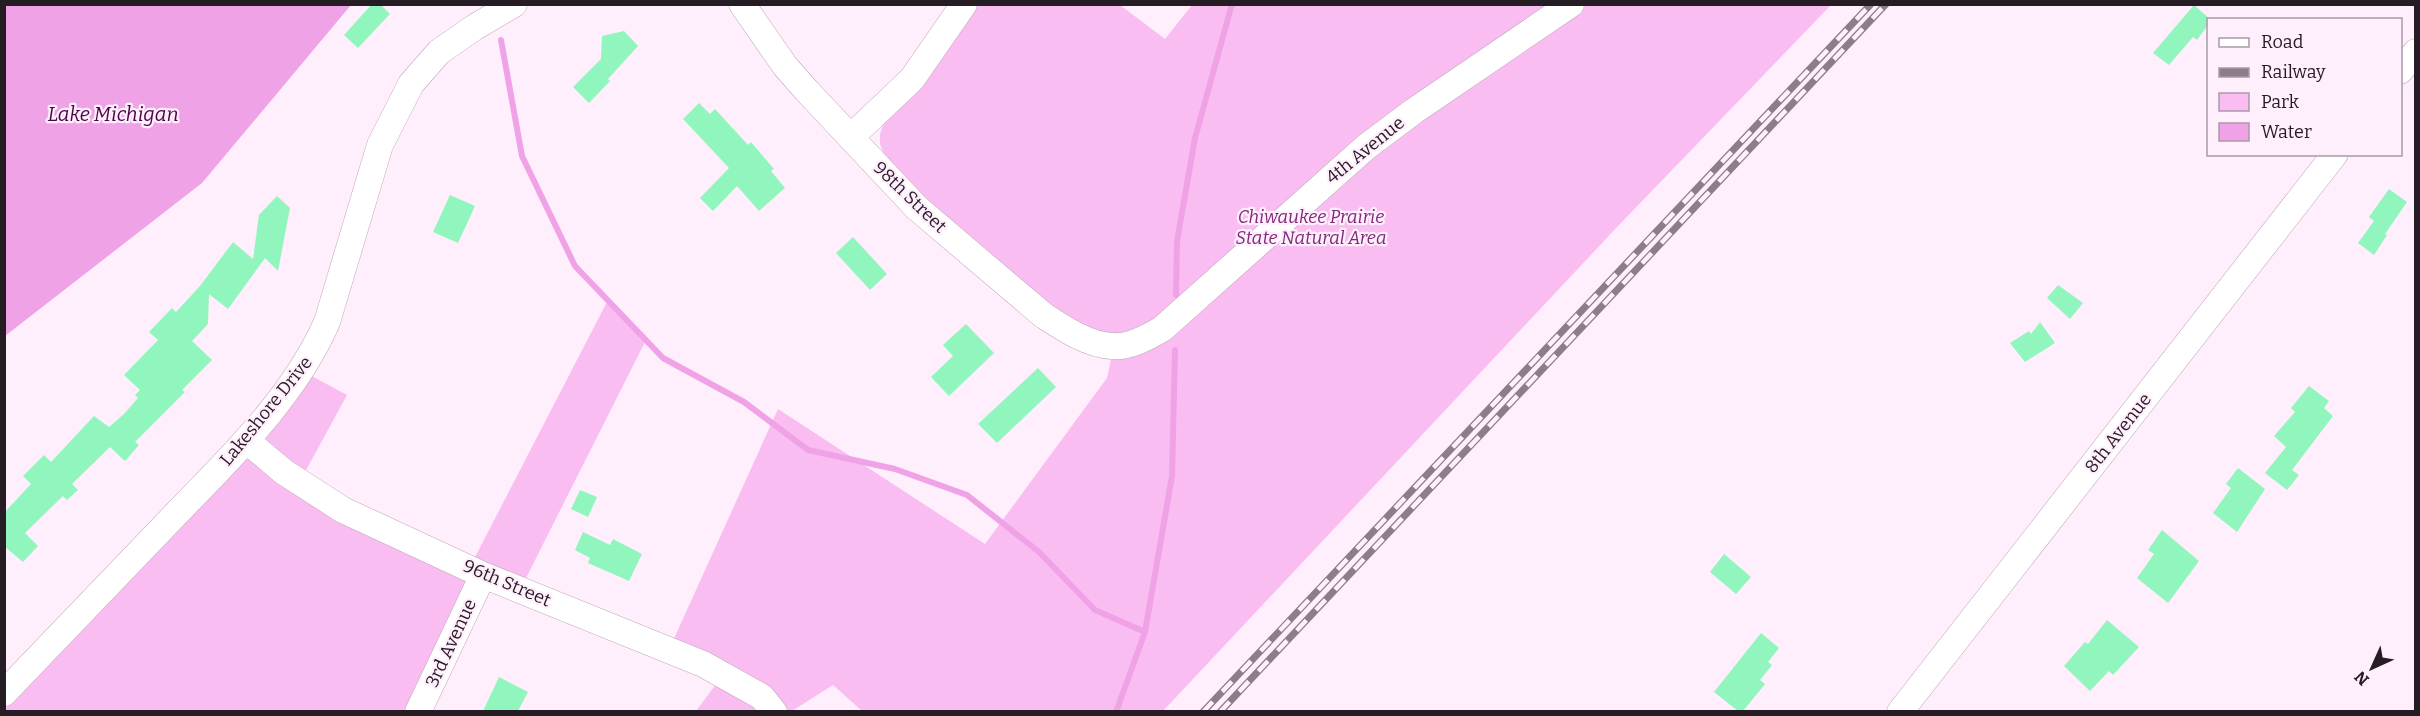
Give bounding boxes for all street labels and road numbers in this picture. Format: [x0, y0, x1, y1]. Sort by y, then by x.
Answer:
street label: 4th Avenue [1321, 112, 1409, 188]
street label: 98th Street [869, 157, 951, 238]
street label: Lakeshore Drive [215, 352, 317, 470]
street label: 8th Avenue [2080, 389, 2156, 477]
street label: 96th Street [460, 555, 555, 611]
street label: 3rd Avenue [421, 595, 481, 691]

